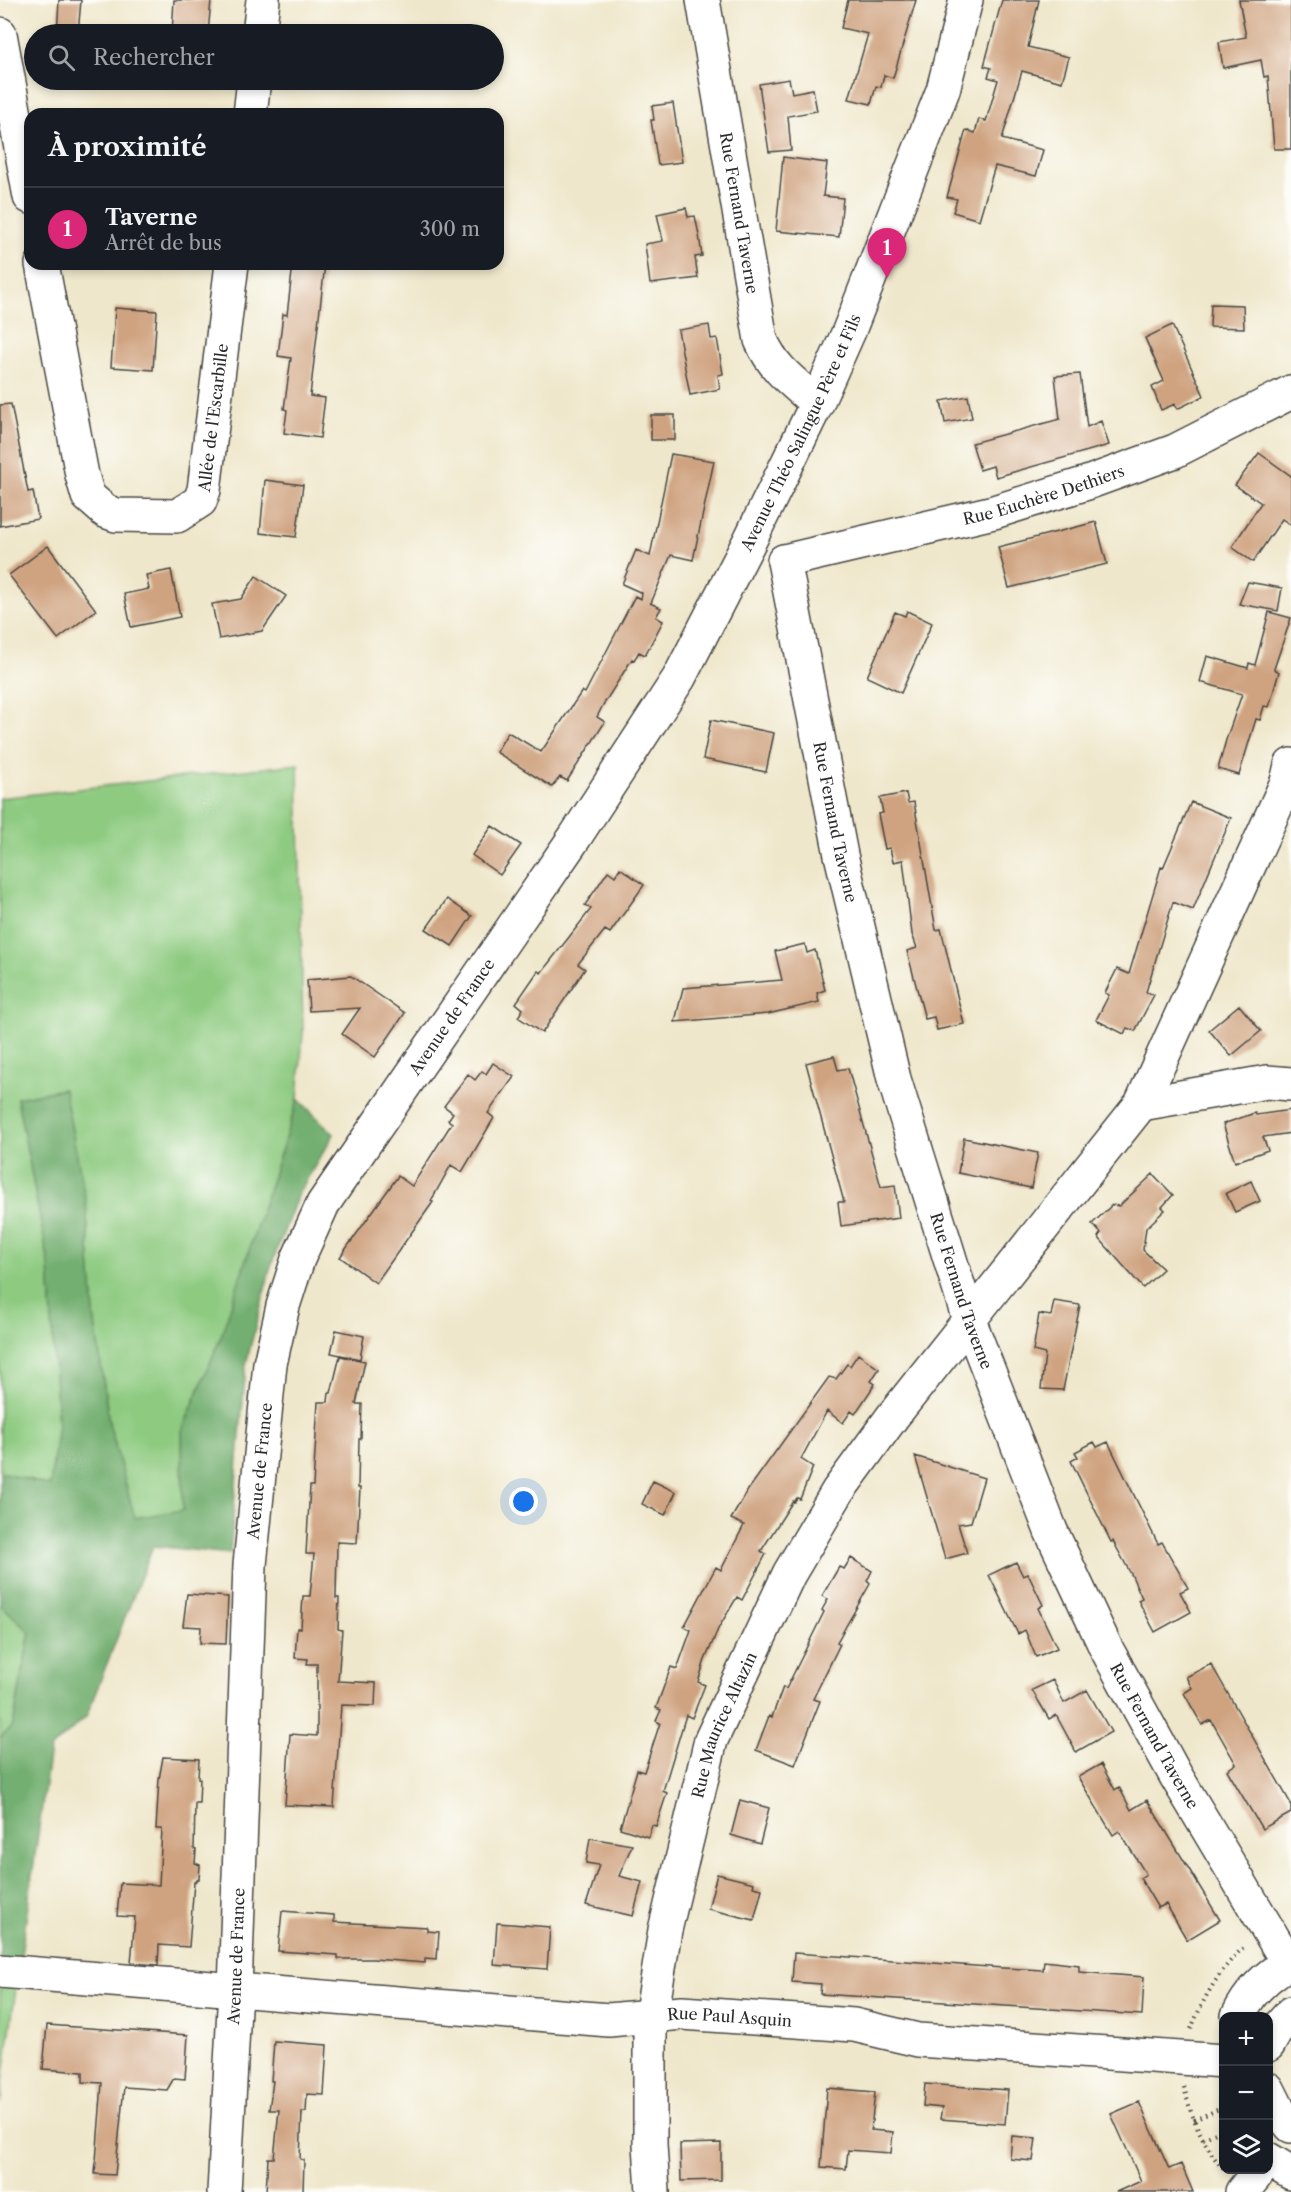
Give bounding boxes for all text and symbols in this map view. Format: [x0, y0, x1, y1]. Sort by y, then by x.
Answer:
search box [24, 24, 504, 90]
icon: search [45, 41, 78, 74]
text: Rechercher [93, 44, 215, 71]
text: À proximité [48, 131, 207, 163]
street label: Rue Fernand Taverne [716, 131, 763, 295]
text: Taverne [105, 204, 198, 231]
text: 1 [63, 217, 72, 241]
text: 300 m [420, 217, 480, 241]
pin: 1 [868, 228, 906, 278]
text: Arrêt de bus [105, 231, 222, 255]
street label: Avenue Théo Salingue Père et Fils [736, 311, 865, 555]
street label: Allée de l'Escarbille [194, 342, 232, 494]
street label: Rue Euchère Dethiers [961, 460, 1127, 529]
street label: Rue Fernand Taverne [809, 740, 862, 904]
street label: Avenue de France [404, 954, 499, 1080]
street label: Rue Fernand Taverne [926, 1210, 997, 1372]
street label: Avenue de France [243, 1402, 276, 1541]
your location [509, 1487, 538, 1516]
street label: Rue Maurice Altazin [687, 1649, 761, 1800]
street label: Rue Fernand Taverne [1106, 1659, 1203, 1812]
street label: Avenue de France [223, 1887, 249, 2026]
street label: Rue Paul Asquin [666, 2003, 793, 2031]
map controls [1219, 2012, 1273, 2174]
button: + [1219, 2012, 1273, 2066]
button: − [1219, 2066, 1273, 2120]
button: layers [1219, 2120, 1273, 2174]

